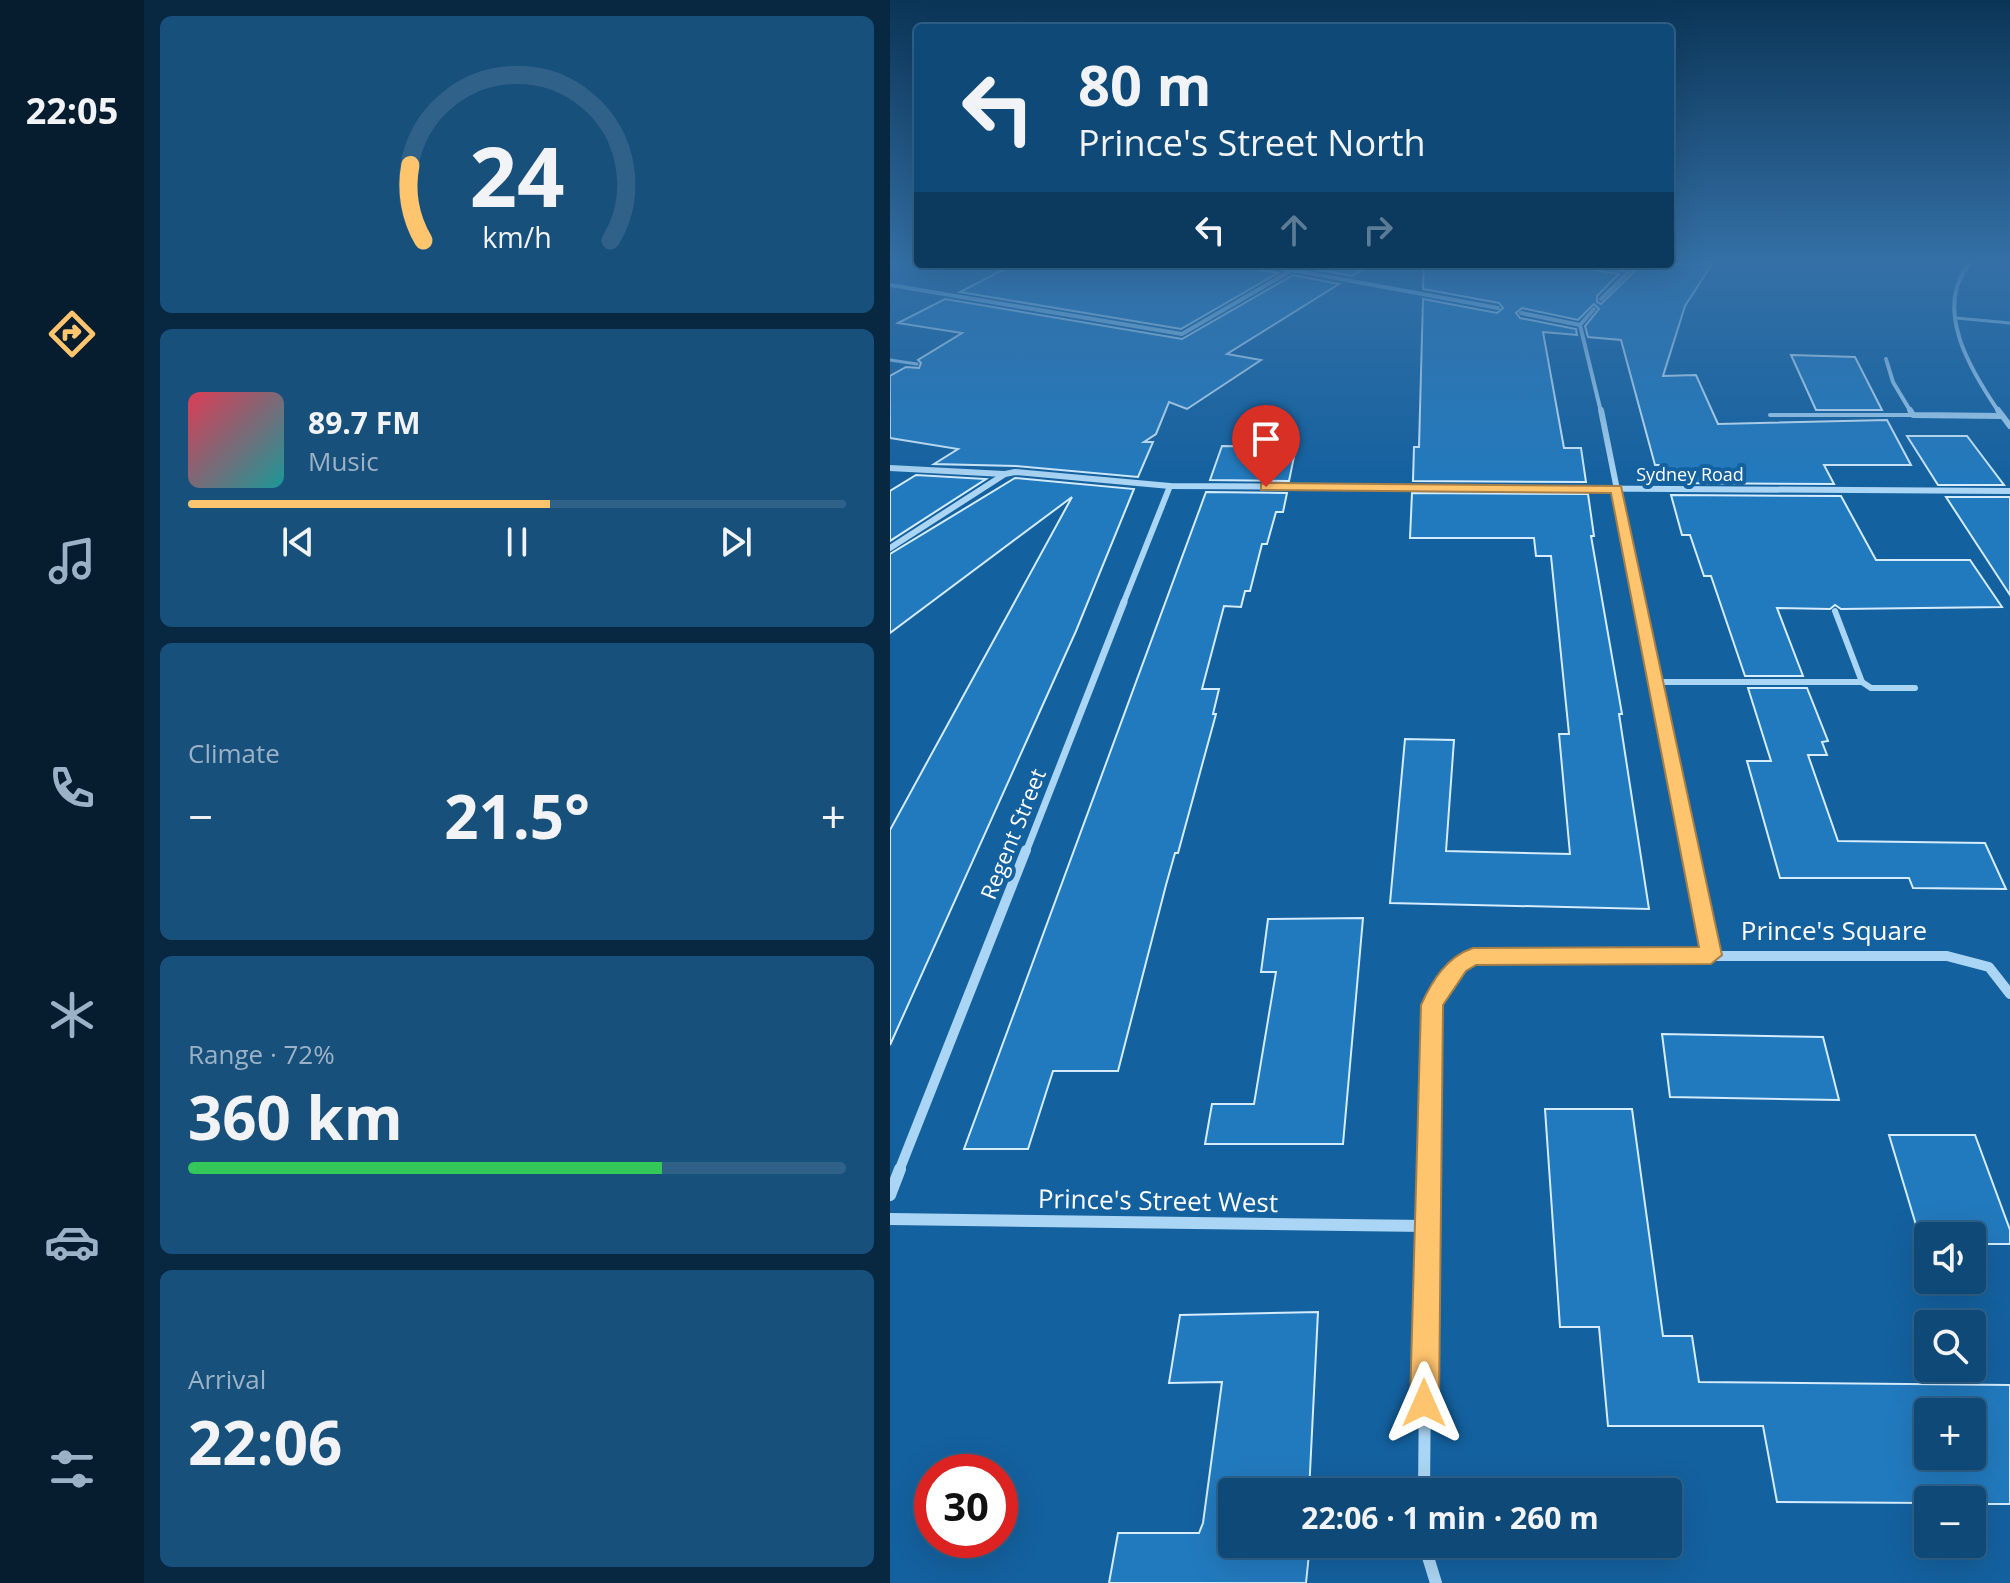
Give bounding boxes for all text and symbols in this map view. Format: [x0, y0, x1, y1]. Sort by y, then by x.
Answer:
text: 80 m [1078, 46, 1212, 122]
icon: left [946, 56, 1050, 160]
text: 22:05 [26, 86, 118, 135]
text: 24 [469, 117, 565, 230]
text: Prince's Street North [1078, 118, 1426, 167]
icon: left [1188, 208, 1232, 252]
icon: ahead [1272, 208, 1316, 252]
icon: right [1356, 208, 1400, 252]
text: km/h [482, 217, 552, 256]
icon: directions [44, 306, 100, 362]
text: 89.7 FM [308, 402, 421, 443]
pin [1232, 405, 1300, 487]
icon: arrive [1244, 417, 1288, 461]
text: Music [308, 443, 379, 479]
street label: Sydney Road [1636, 462, 1744, 486]
icon: previous [276, 520, 320, 564]
icon: pause [495, 520, 539, 564]
icon: next [714, 520, 758, 564]
icon: music [44, 533, 100, 589]
text: Climate [188, 735, 280, 771]
icon: phone [44, 760, 100, 816]
street label: Regent Street [972, 764, 1052, 904]
text: 21.5° [444, 775, 590, 857]
text: − [188, 786, 213, 846]
text: + [821, 786, 846, 846]
street label: Prince's Square [1741, 912, 1927, 948]
icon: climate [44, 987, 100, 1043]
text: Range · 72% [188, 1036, 335, 1072]
text: 360 km [188, 1076, 403, 1158]
street label: Prince's Street West [1038, 1180, 1278, 1220]
icon: car [44, 1214, 100, 1270]
map controls [1914, 1222, 1986, 1558]
button: sound [1914, 1222, 1986, 1294]
button: search [1914, 1310, 1986, 1382]
text: Arrival [188, 1361, 266, 1397]
position arrow [1382, 1361, 1466, 1445]
button: + [1914, 1398, 1986, 1470]
text: 22:06 [188, 1401, 342, 1483]
icon: filters [44, 1441, 100, 1497]
speed limit sign: 30 [914, 1454, 1018, 1558]
button: − [1914, 1486, 1986, 1558]
text: 22:06 · 1 min · 260 m [1301, 1497, 1599, 1538]

